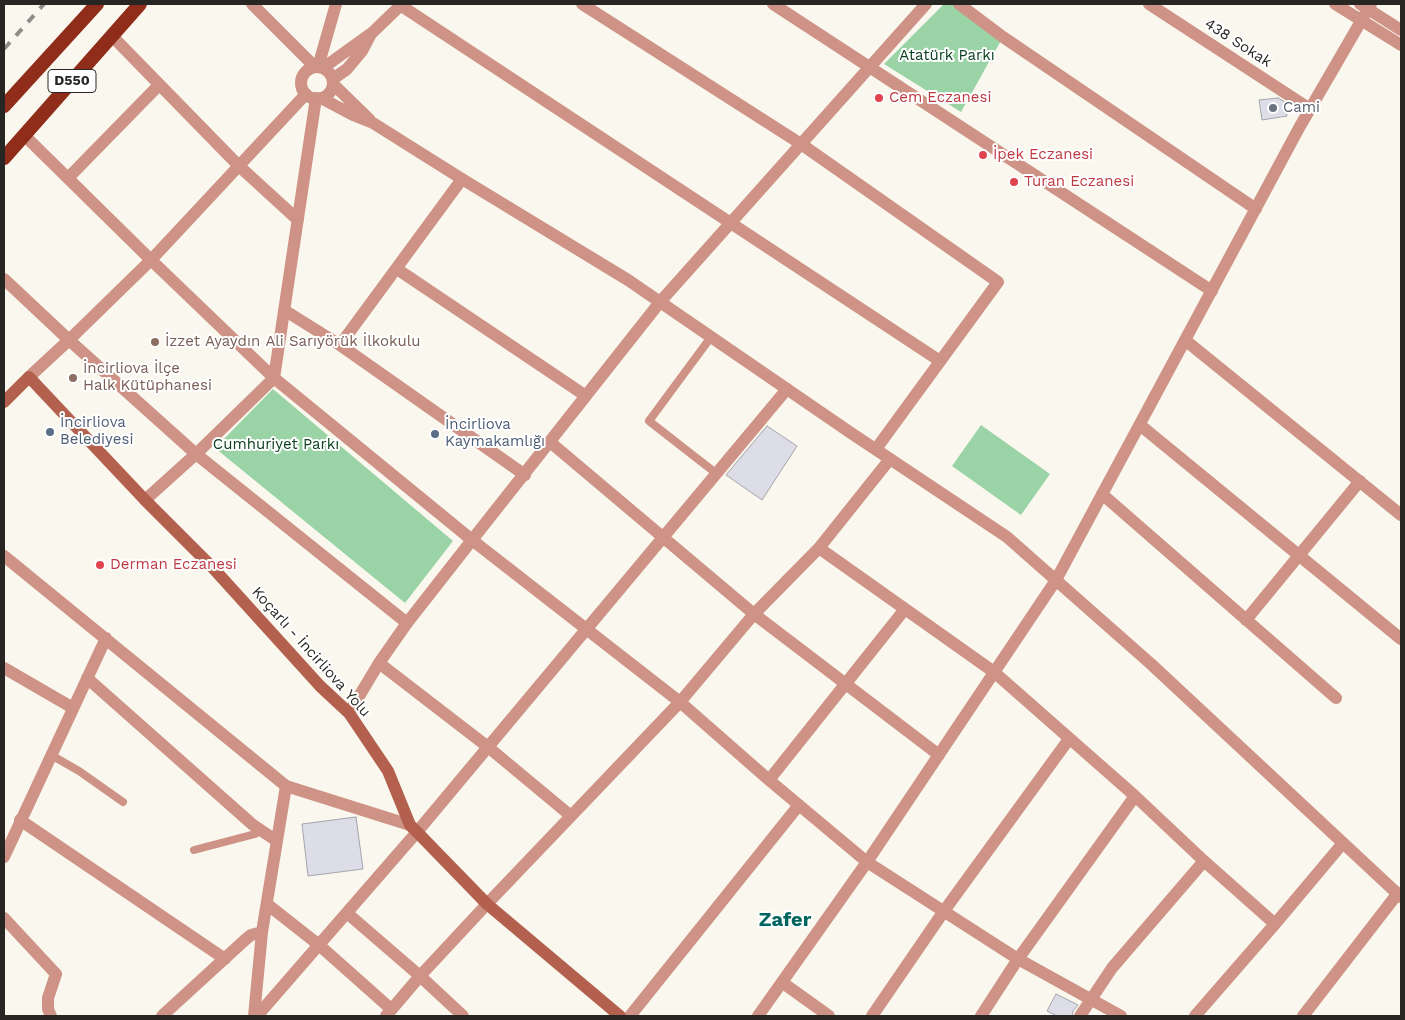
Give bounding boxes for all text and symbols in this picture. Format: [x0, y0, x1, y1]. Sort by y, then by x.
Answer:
street label: 438 Sokak [1201, 15, 1275, 71]
park label: Atatürk Parkı [899, 47, 995, 65]
road number: D550 [48, 70, 96, 92]
place label: Cem Eczanesi [889, 89, 991, 107]
marker: Cem Eczanesi [873, 92, 885, 104]
place label: Cami [1283, 99, 1320, 117]
marker: Cami [1267, 102, 1279, 114]
place label: İpek Eczanesi [993, 146, 1093, 164]
marker: İpek Eczanesi [977, 149, 989, 161]
place label: Turan Eczanesi [1024, 173, 1134, 191]
marker: Turan Eczanesi [1008, 176, 1020, 188]
place label: İzzet Ayaydın Ali Sarıyörük İlkokulu [165, 333, 421, 351]
marker: İzzet Ayaydın Ali Sarıyörük İlkokulu [149, 336, 161, 348]
place label: İncirliova İlçe Halk Kütüphanesi [83, 360, 212, 395]
marker: İncirliova İlçe Halk Kütüphanesi [67, 372, 79, 384]
place label: İncirliova Belediyesi [60, 414, 133, 449]
place label: İncirliova Kaymakamlığı [445, 416, 545, 451]
marker: İncirliova Belediyesi [44, 426, 56, 438]
marker: İncirliova Kaymakamlığı [429, 428, 441, 440]
park label: Cumhuriyet Parkı [213, 436, 339, 454]
place label: Derman Eczanesi [110, 556, 237, 574]
marker: Derman Eczanesi [94, 559, 106, 571]
street label: Koçarlı - İncirliova Yolu [248, 583, 374, 721]
district label: Zafer [759, 908, 811, 932]

